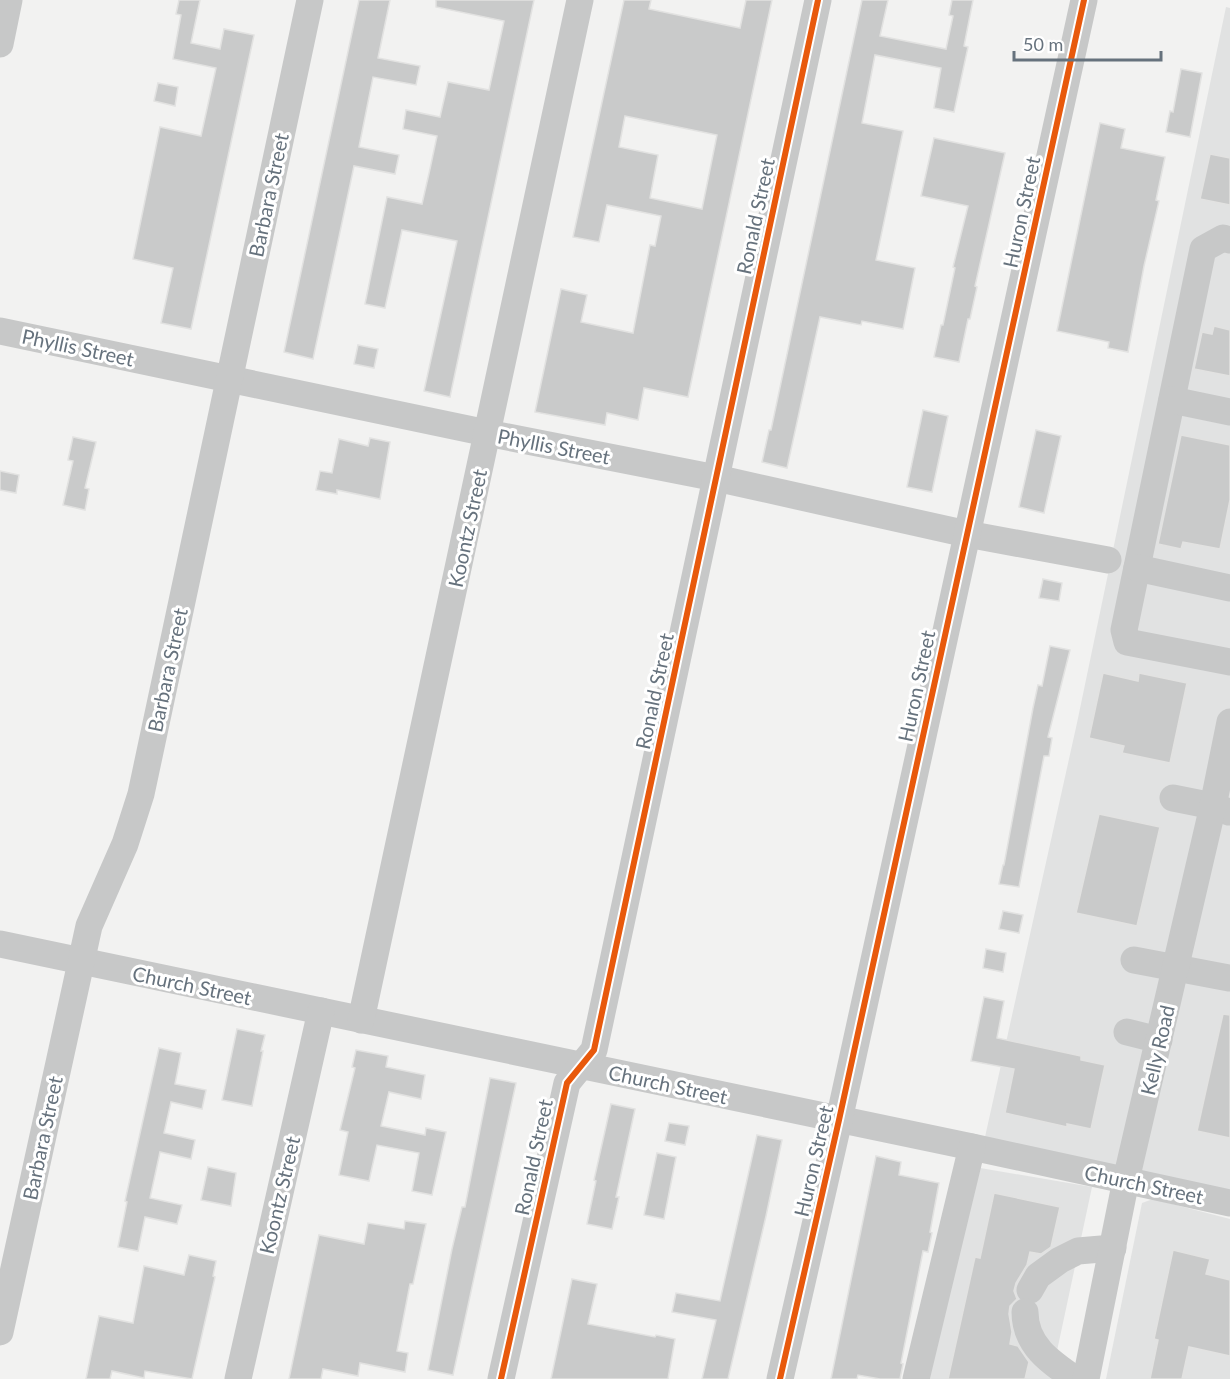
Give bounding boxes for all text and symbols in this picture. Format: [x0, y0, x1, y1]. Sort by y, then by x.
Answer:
scale bar [1014, 24, 1161, 62]
text: 50 m [1023, 33, 1063, 55]
street label: Barbara Street [243, 131, 293, 259]
street label: Huron Street [997, 154, 1045, 270]
street label: Ronald Street [731, 156, 779, 276]
street label: Phyllis Street [20, 323, 136, 371]
street label: Phyllis Street [496, 423, 612, 469]
street label: Koontz Street [443, 467, 491, 589]
street label: Barbara Street [142, 606, 192, 734]
street label: Huron Street [892, 628, 940, 744]
street label: Ronald Street [630, 631, 678, 751]
street label: Church Street [130, 961, 254, 1009]
street label: Kelly Road [1135, 1003, 1179, 1097]
street label: Church Street [606, 1060, 730, 1108]
street label: Barbara Street [17, 1074, 67, 1202]
street label: Ronald Street [509, 1097, 557, 1217]
street label: Huron Street [789, 1103, 837, 1219]
street label: Koontz Street [254, 1134, 304, 1256]
street label: Church Street [1082, 1160, 1206, 1208]

